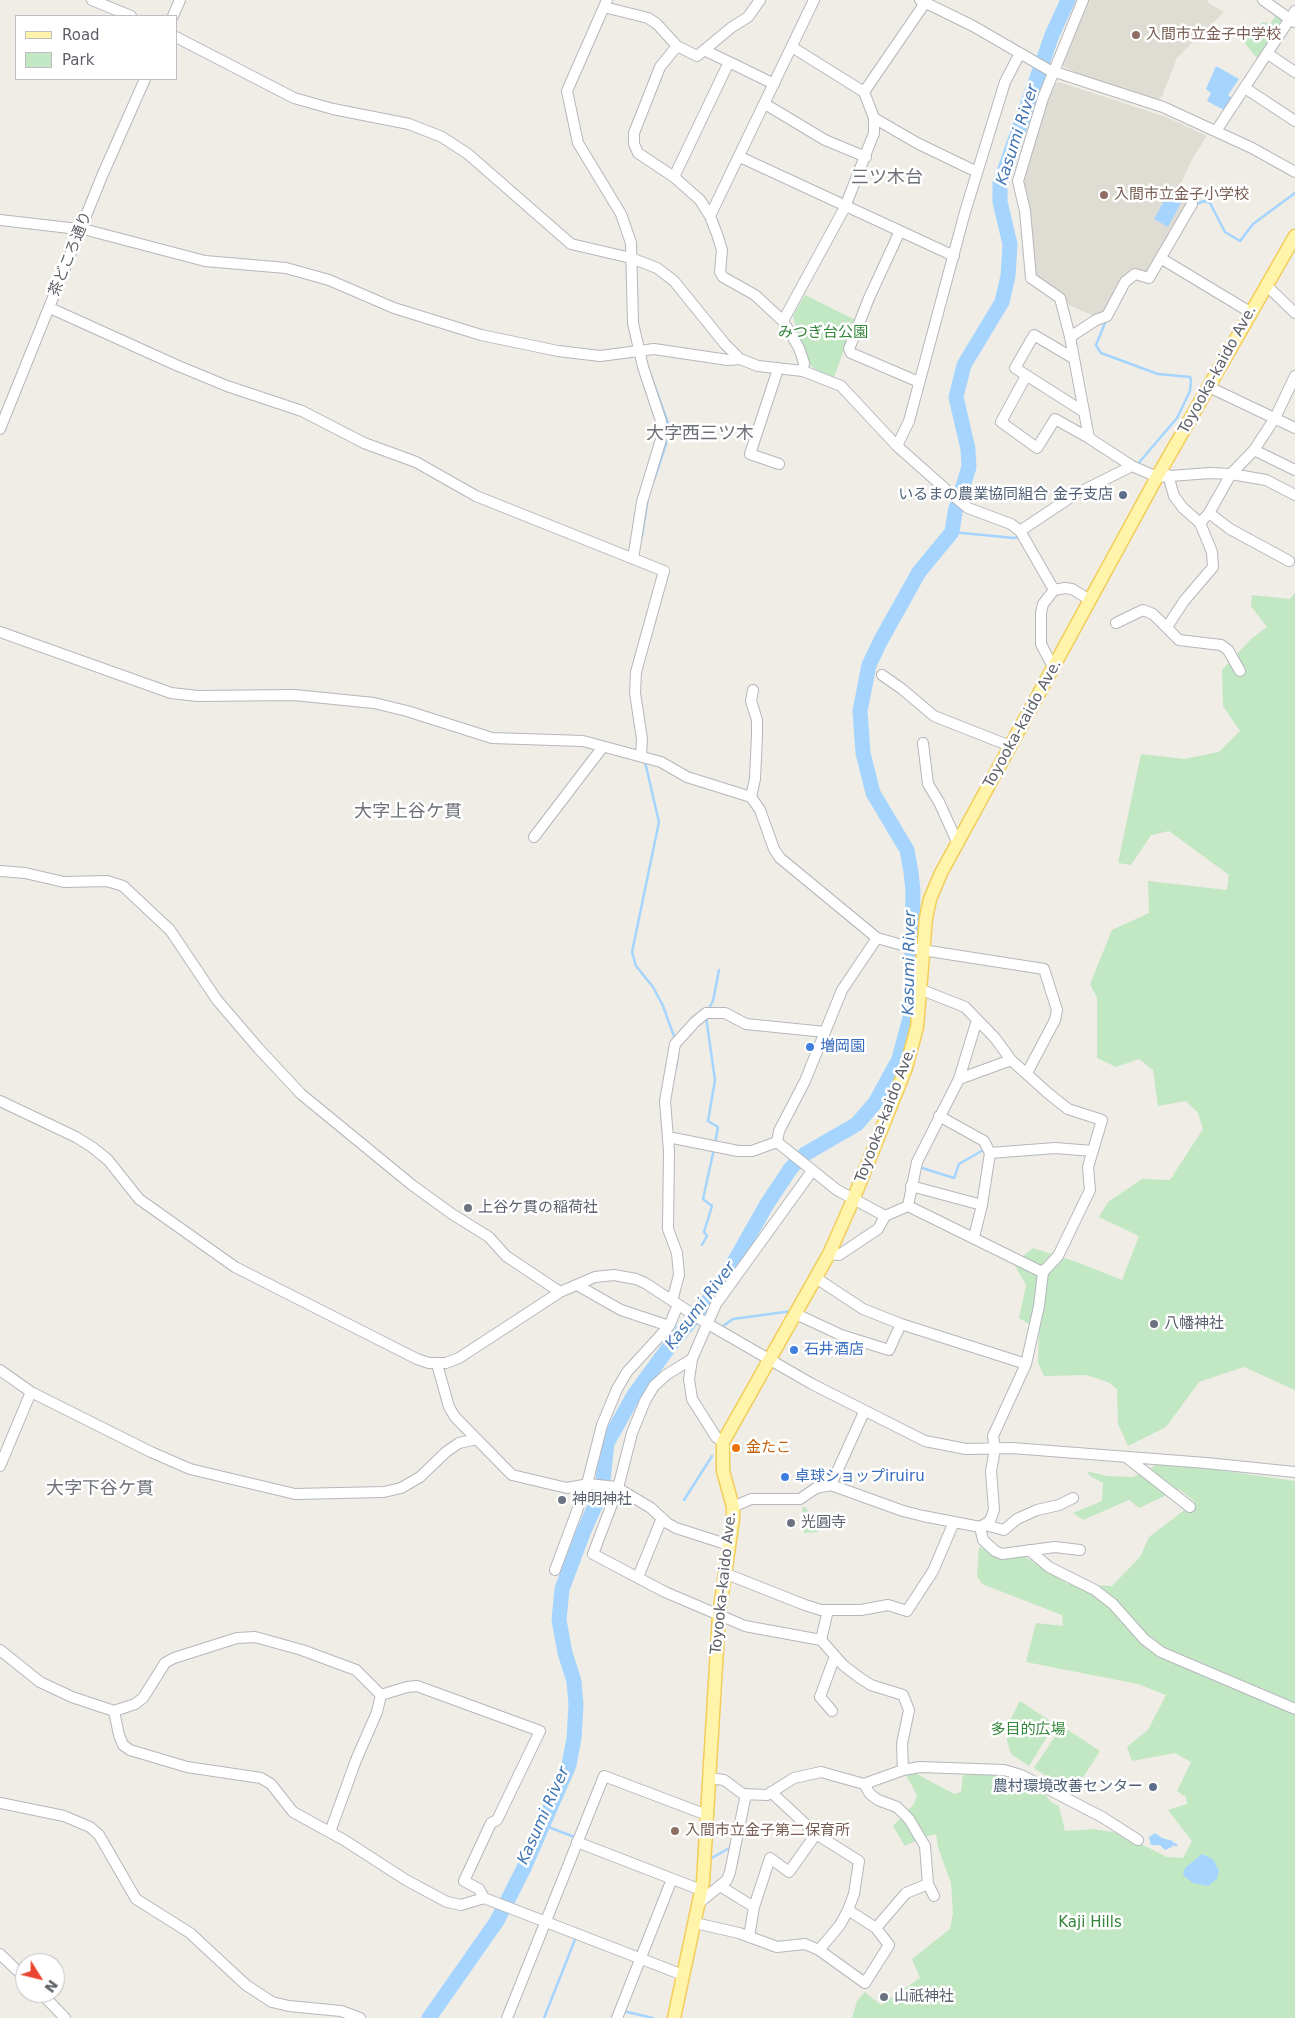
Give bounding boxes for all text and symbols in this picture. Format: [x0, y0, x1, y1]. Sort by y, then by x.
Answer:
legend [15, 15, 178, 80]
text: Road [62, 26, 100, 44]
place label: 入間市立金子中学校 [1146, 26, 1281, 44]
marker: 入間市立金子中学校 [1130, 29, 1142, 41]
text: Park [62, 51, 94, 69]
water label: Kasumi River [993, 82, 1043, 188]
district label: 三ツ木台 [851, 167, 923, 189]
place label: 入間市立金子小学校 [1114, 186, 1249, 204]
marker: 入間市立金子小学校 [1098, 189, 1110, 201]
street label: 茶どころ通り [46, 209, 96, 299]
street label: Toyooka-kaido Ave. [1175, 303, 1261, 437]
park label: みつぎ台公園 [778, 324, 868, 342]
district label: 大字西三ツ木 [646, 423, 754, 445]
place label: いるまの農業協同組合 金子支店 [898, 486, 1113, 504]
marker: いるまの農業協同組合 金子支店 [1117, 489, 1129, 501]
street label: Toyooka-kaido Ave. [980, 657, 1066, 791]
district label: 大字上谷ケ貫 [354, 801, 462, 823]
water label: Kasumi River [899, 910, 921, 1016]
place label: 増岡園 [820, 1038, 865, 1056]
marker: 増岡園 [804, 1041, 816, 1053]
street label: Toyooka-kaido Ave. [852, 1045, 920, 1185]
place label: 上谷ケ貫の稲荷社 [478, 1199, 598, 1217]
marker: 上谷ケ貫の稲荷社 [462, 1202, 474, 1214]
water label: Kasumi River [662, 1258, 740, 1354]
place label: 八幡神社 [1164, 1315, 1224, 1333]
marker: 八幡神社 [1148, 1318, 1160, 1330]
place label: 石井酒店 [804, 1341, 864, 1359]
marker: 石井酒店 [788, 1344, 800, 1356]
place label: 金たこ [746, 1439, 791, 1457]
marker: 金たこ [730, 1442, 742, 1454]
place label: 卓球ショップiruiru [795, 1468, 925, 1486]
marker: 卓球ショップiruiru [779, 1471, 791, 1483]
district label: 大字下谷ケ貫 [46, 1478, 154, 1500]
place label: 神明神社 [572, 1491, 632, 1509]
marker: 神明神社 [556, 1494, 568, 1506]
street label: Toyooka-kaido Ave. [708, 1511, 740, 1655]
place label: 光圓寺 [801, 1514, 846, 1532]
marker: 光圓寺 [785, 1517, 797, 1529]
park label: 多目的広場 [991, 1721, 1065, 1739]
water label: Kasumi River [514, 1764, 574, 1868]
place label: 農村環境改善センター [993, 1778, 1143, 1796]
marker: 農村環境改善センター [1147, 1781, 1159, 1793]
place label: 入間市立金子第二保育所 [685, 1822, 850, 1840]
marker: 入間市立金子第二保育所 [669, 1825, 681, 1837]
park label: Kaji Hills [1058, 1914, 1122, 1932]
north arrow [15, 1953, 65, 2003]
text: N [41, 1977, 61, 1996]
place label: 山祇神社 [894, 1988, 954, 2006]
marker: 山祇神社 [878, 1991, 890, 2003]

